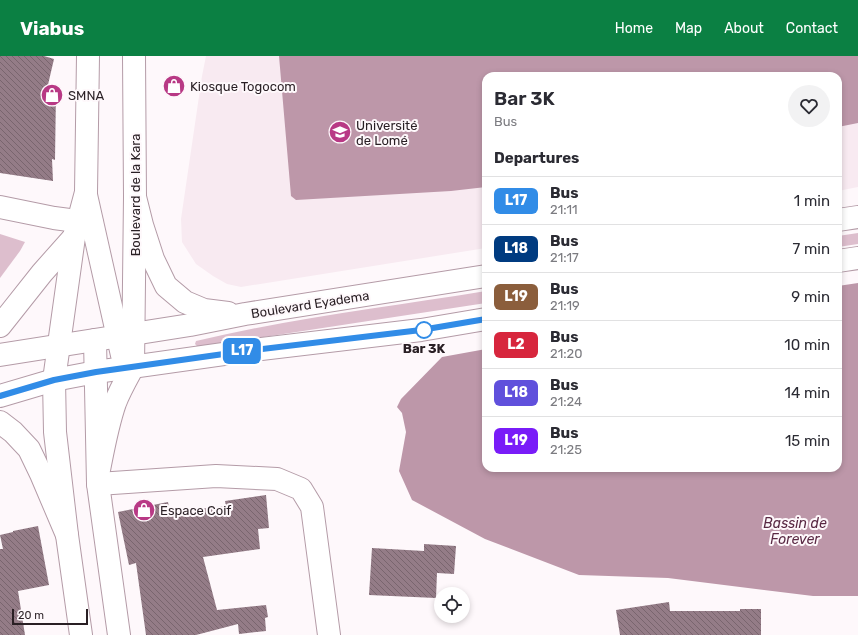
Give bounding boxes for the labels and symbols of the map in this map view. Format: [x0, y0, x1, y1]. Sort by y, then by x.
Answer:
shop icon: Kiosque Togocom [161, 73, 187, 99]
place label: Kiosque Togocom [190, 79, 296, 95]
shop icon: SMNA [39, 82, 65, 108]
place label: SMNA [68, 88, 104, 103]
place label: Université de Lomé [356, 118, 417, 148]
school or university icon: Université de Lomé [327, 119, 353, 145]
street label: Boulevard de la Kara [128, 134, 143, 256]
street label: Boulevard Eyadema [250, 288, 370, 321]
marker: Bar 3K [415, 321, 433, 339]
line badge: L17 [219, 338, 265, 364]
place label: Bar 3K [403, 341, 446, 356]
shop icon: Espace Coif [131, 497, 157, 523]
place label: Espace Coif [160, 503, 231, 518]
water label: Bassin de Forever [763, 515, 827, 548]
scale bar [12, 607, 88, 626]

